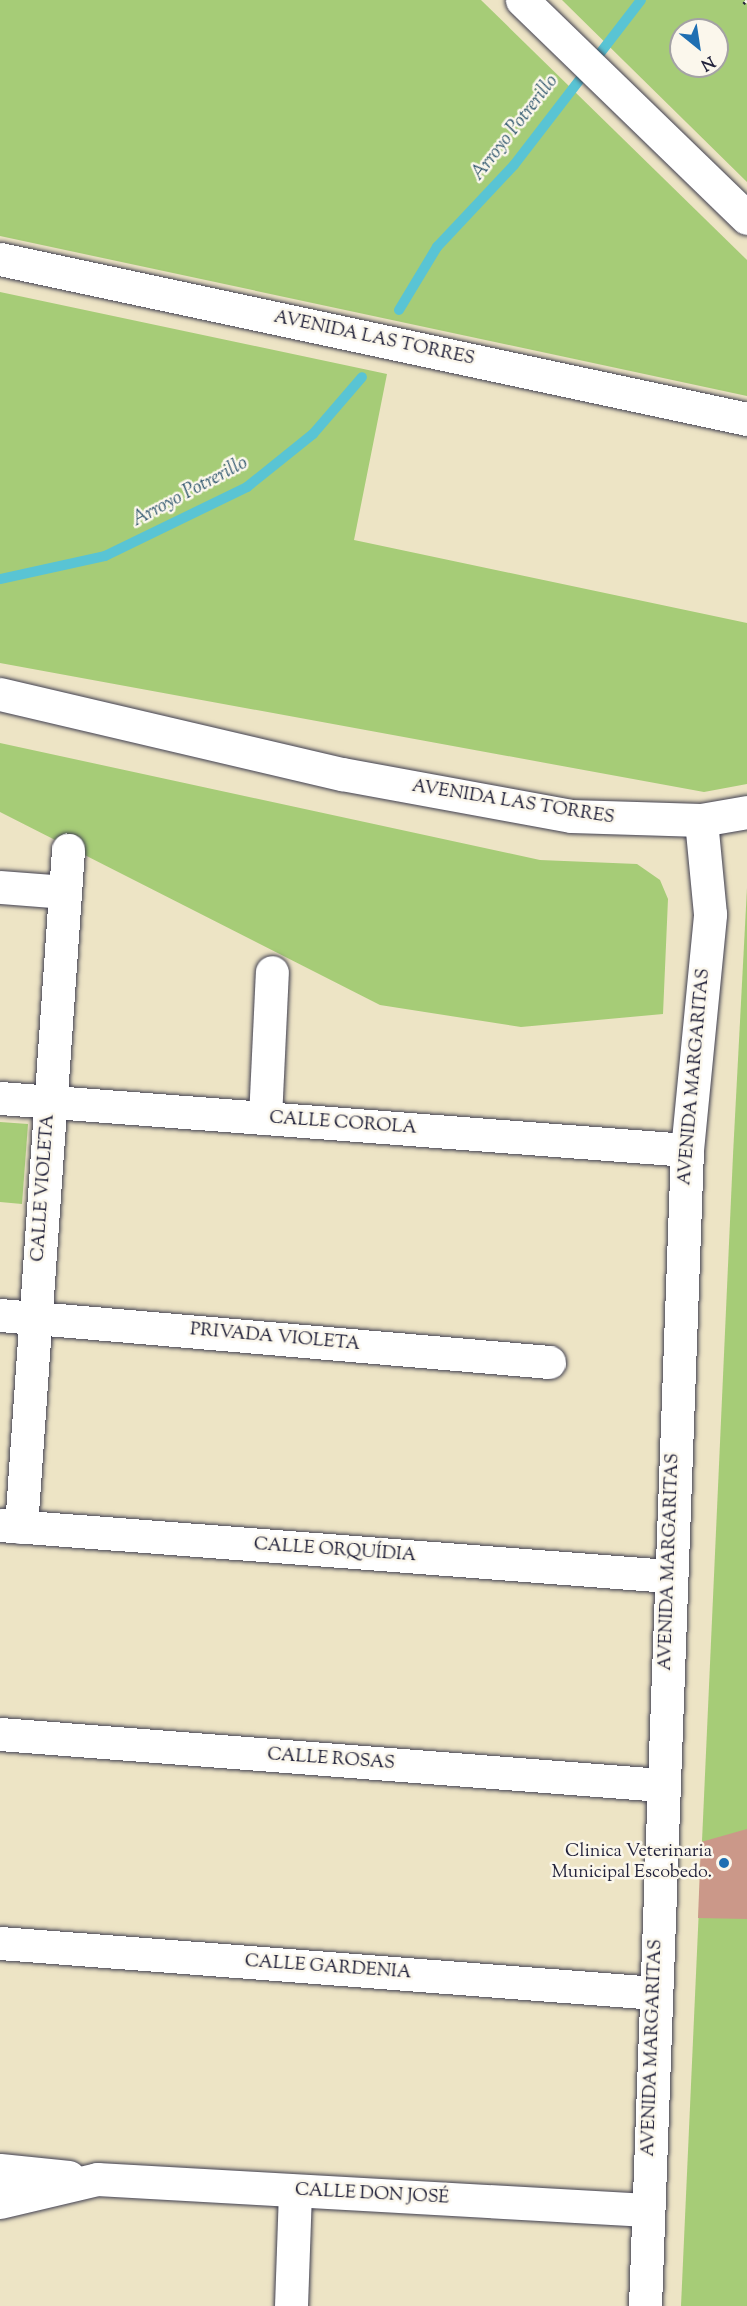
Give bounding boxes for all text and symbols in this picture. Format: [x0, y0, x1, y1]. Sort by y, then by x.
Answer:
north arrow [669, 18, 729, 78]
text: N [696, 49, 719, 75]
water label: Arroyo Potrerillo [466, 70, 564, 186]
street label: AVENIDA LAS TORRES [272, 307, 476, 371]
water label: Arroyo Potrerillo [128, 451, 252, 533]
street label: AVENIDA LAS TORRES [410, 776, 616, 830]
street label: AVENIDA MARGARITAS [675, 968, 715, 1186]
street label: CALLE COROLA [268, 1108, 418, 1140]
street label: CALLE VIOLETA [28, 1113, 60, 1263]
street label: PRIVADA VIOLETA [189, 1320, 361, 1356]
street label: AVENIDA MARGARITAS [655, 1453, 685, 1671]
street label: CALLE ORQUÍDIA [253, 1535, 417, 1567]
street label: CALLE ROSAS [267, 1745, 395, 1775]
place label: Clinica Veterinaria Municipal Escobedo. [552, 1842, 712, 1884]
marker: Clinica Veterinaria Municipal Escobedo. [717, 1856, 731, 1870]
street label: AVENIDA MARGARITAS [638, 1939, 668, 2157]
street label: CALLE GARDENIA [244, 1951, 412, 1985]
street label: CALLE DON JOSÉ [294, 2180, 450, 2210]

